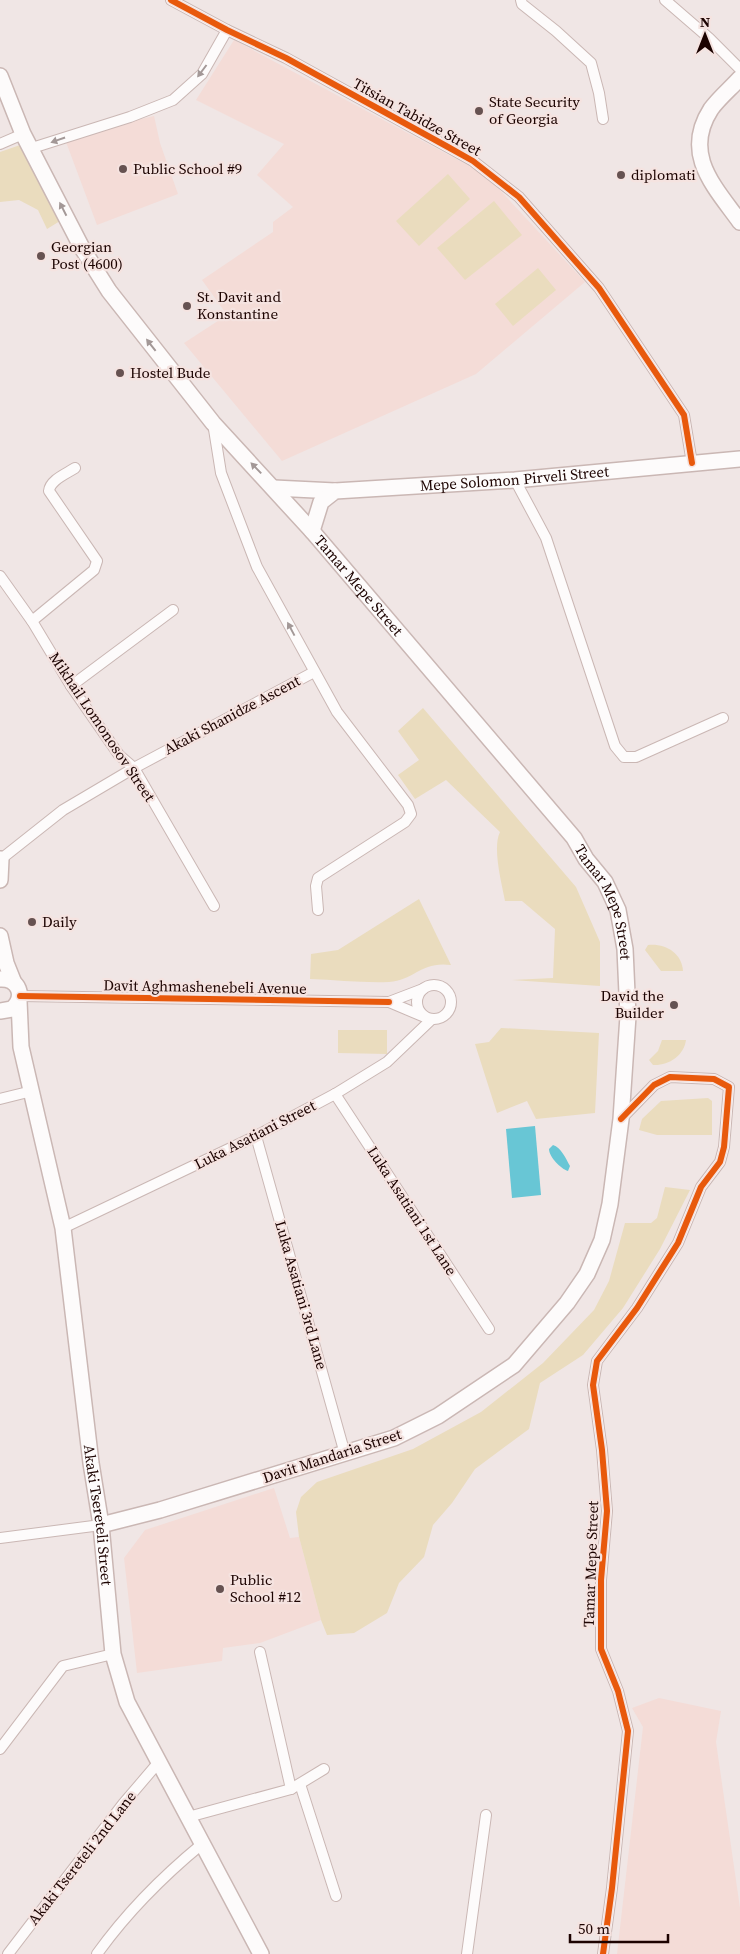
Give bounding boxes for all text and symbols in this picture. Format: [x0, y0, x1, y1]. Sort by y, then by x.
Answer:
north arrow [680, 10, 730, 60]
text: N [700, 12, 710, 32]
one-way arrow [197, 65, 207, 78]
street label: Titsian Tabidze Street [349, 73, 485, 161]
place label: State Security of Georgia [489, 91, 580, 129]
marker: State Security of Georgia [473, 105, 485, 117]
one-way arrow [50, 136, 65, 144]
place label: Public School #9 [133, 158, 242, 179]
marker: Public School #9 [117, 163, 129, 175]
place label: diplomati [631, 164, 696, 185]
marker: diplomati [615, 169, 627, 181]
one-way arrow [59, 202, 67, 216]
place label: Georgian Post (4600) [51, 236, 123, 274]
marker: Georgian Post (4600) [35, 250, 47, 262]
place label: St. Davit and Konstantine [197, 286, 281, 324]
marker: St. Davit and Konstantine [181, 300, 193, 312]
one-way arrow [146, 338, 156, 352]
place label: Hostel Bude [130, 362, 211, 383]
marker: Hostel Bude [114, 367, 126, 379]
street label: Mepe Solomon Pirveli Street [419, 460, 610, 496]
one-way arrow [250, 463, 262, 475]
street label: Tamar Mepe Street [310, 530, 408, 640]
one-way arrow [287, 622, 295, 636]
street label: Mikhail Lomonosov Street [44, 648, 160, 806]
street label: Akaki Shanidze Ascent [160, 670, 304, 759]
street label: Tamar Mepe Street [570, 840, 636, 961]
place label: Daily [42, 911, 77, 932]
marker: Daily [26, 916, 38, 928]
street label: Davit Aghmashenebeli Avenue [103, 974, 307, 999]
place label: David the Builder [600, 985, 665, 1023]
marker: David the Builder [668, 999, 680, 1011]
street label: Luka Asatiani Street [191, 1095, 319, 1174]
street label: Luka Asatiani 1st Lane [363, 1142, 462, 1280]
street label: Luka Asatiani 3rd Lane [270, 1218, 333, 1372]
street label: Davit Mandaria Street [260, 1423, 404, 1488]
street label: Akaki Tsereteli Street [79, 1443, 118, 1586]
street label: Tamar Mepe Street [578, 1500, 603, 1627]
place label: Public School #12 [230, 1569, 301, 1607]
marker: Public School #12 [214, 1583, 226, 1595]
street label: Akaki Tsereteli 2nd Lane [23, 1786, 141, 1929]
scale bar [570, 1912, 668, 1944]
text: 50 m [578, 1918, 610, 1939]

